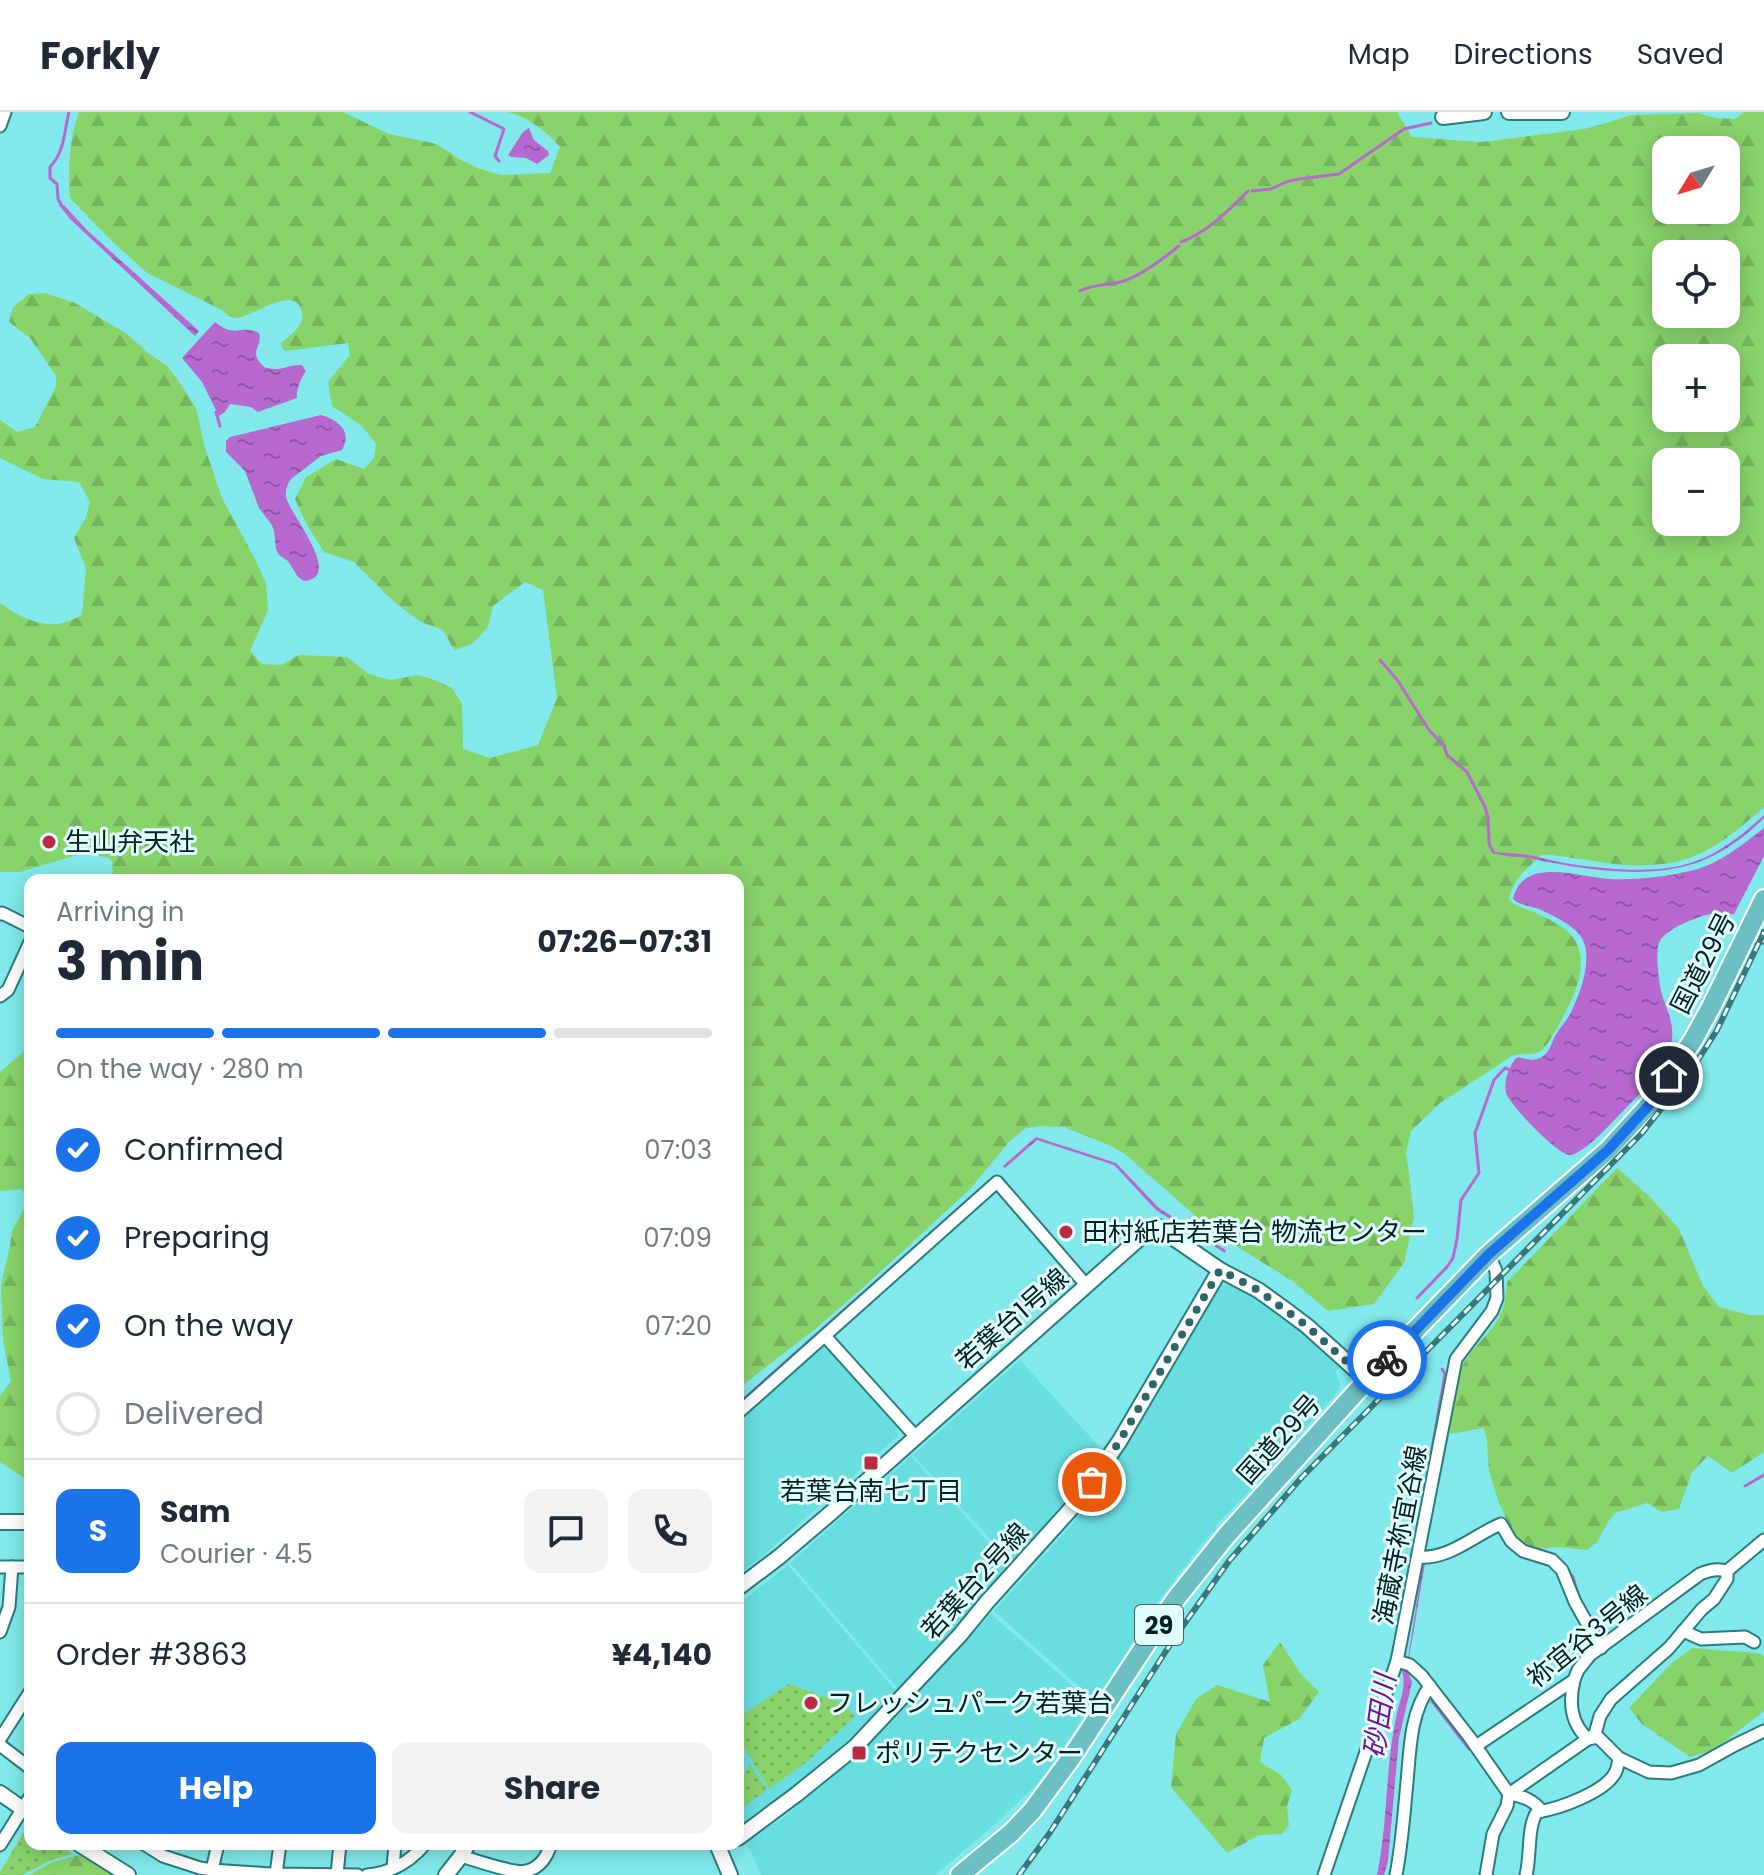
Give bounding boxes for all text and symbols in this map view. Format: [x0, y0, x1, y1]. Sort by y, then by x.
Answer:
text: Forkly [40, 29, 160, 82]
text: Map [1348, 35, 1410, 74]
text: Directions [1454, 35, 1593, 74]
text: Saved [1637, 35, 1724, 74]
north arrow [1652, 136, 1740, 224]
map controls [1652, 136, 1740, 536]
button: locate [1652, 240, 1740, 328]
button: + [1652, 344, 1740, 432]
button: − [1652, 448, 1740, 536]
place label: 生山弁天社 [65, 824, 195, 860]
marker: 生山弁天社 [40, 833, 58, 851]
text: Arriving in [56, 894, 185, 930]
street label: 国道29号 [1662, 906, 1744, 1020]
text: 07:26–07:31 [537, 920, 712, 963]
text: 3 min [56, 925, 204, 998]
pin [1635, 1042, 1703, 1110]
text: On the way · 280 m [56, 1051, 304, 1087]
icon: home [1647, 1054, 1691, 1098]
icon: check [56, 1128, 100, 1172]
text: Confirmed [124, 1128, 284, 1171]
text: 07:03 [644, 1132, 712, 1168]
place label: 田村紙店若葉台 物流センター [1082, 1214, 1427, 1250]
icon: check [56, 1216, 100, 1260]
text: Preparing [124, 1216, 270, 1259]
text: 07:09 [643, 1220, 712, 1256]
marker: 田村紙店若葉台 物流センター [1057, 1223, 1075, 1241]
street label: 若葉台1号線 [948, 1260, 1076, 1378]
icon: check [56, 1304, 100, 1348]
text: On the way [124, 1304, 293, 1347]
text: 07:20 [645, 1308, 712, 1344]
courier [1347, 1320, 1427, 1400]
icon: bike [1365, 1338, 1409, 1382]
street label: 国道29号 [1229, 1386, 1329, 1492]
text: Delivered [124, 1392, 264, 1435]
street label: 海蔵寺祢宜谷線 [1365, 1442, 1435, 1628]
pin [1058, 1448, 1126, 1516]
marker: 若葉台南七丁目 [862, 1454, 880, 1472]
icon: bag [1070, 1460, 1114, 1504]
place label: 若葉台南七丁目 [780, 1473, 962, 1509]
button: chat [524, 1489, 608, 1573]
button: phone [628, 1489, 712, 1573]
text: Sam [160, 1490, 231, 1533]
text: S [89, 1509, 107, 1552]
street label: 若葉台2号線 [913, 1515, 1037, 1647]
text: Courier · 4.5 [160, 1536, 313, 1572]
street label: 祢宜谷3号線 [1519, 1576, 1655, 1696]
road number: 29 [1135, 1605, 1183, 1645]
text: Order #3863 [56, 1633, 247, 1676]
text: ¥4,140 [612, 1633, 712, 1676]
water label: 砂田川 [1355, 1669, 1406, 1760]
place label: フレッシュパーク若葉台 [827, 1685, 1113, 1721]
marker: フレッシュパーク若葉台 [802, 1694, 820, 1712]
place label: ポリテクセンター [875, 1735, 1083, 1771]
button: Help [56, 1742, 376, 1834]
button: Share [392, 1742, 712, 1834]
marker: ポリテクセンター [850, 1744, 868, 1762]

